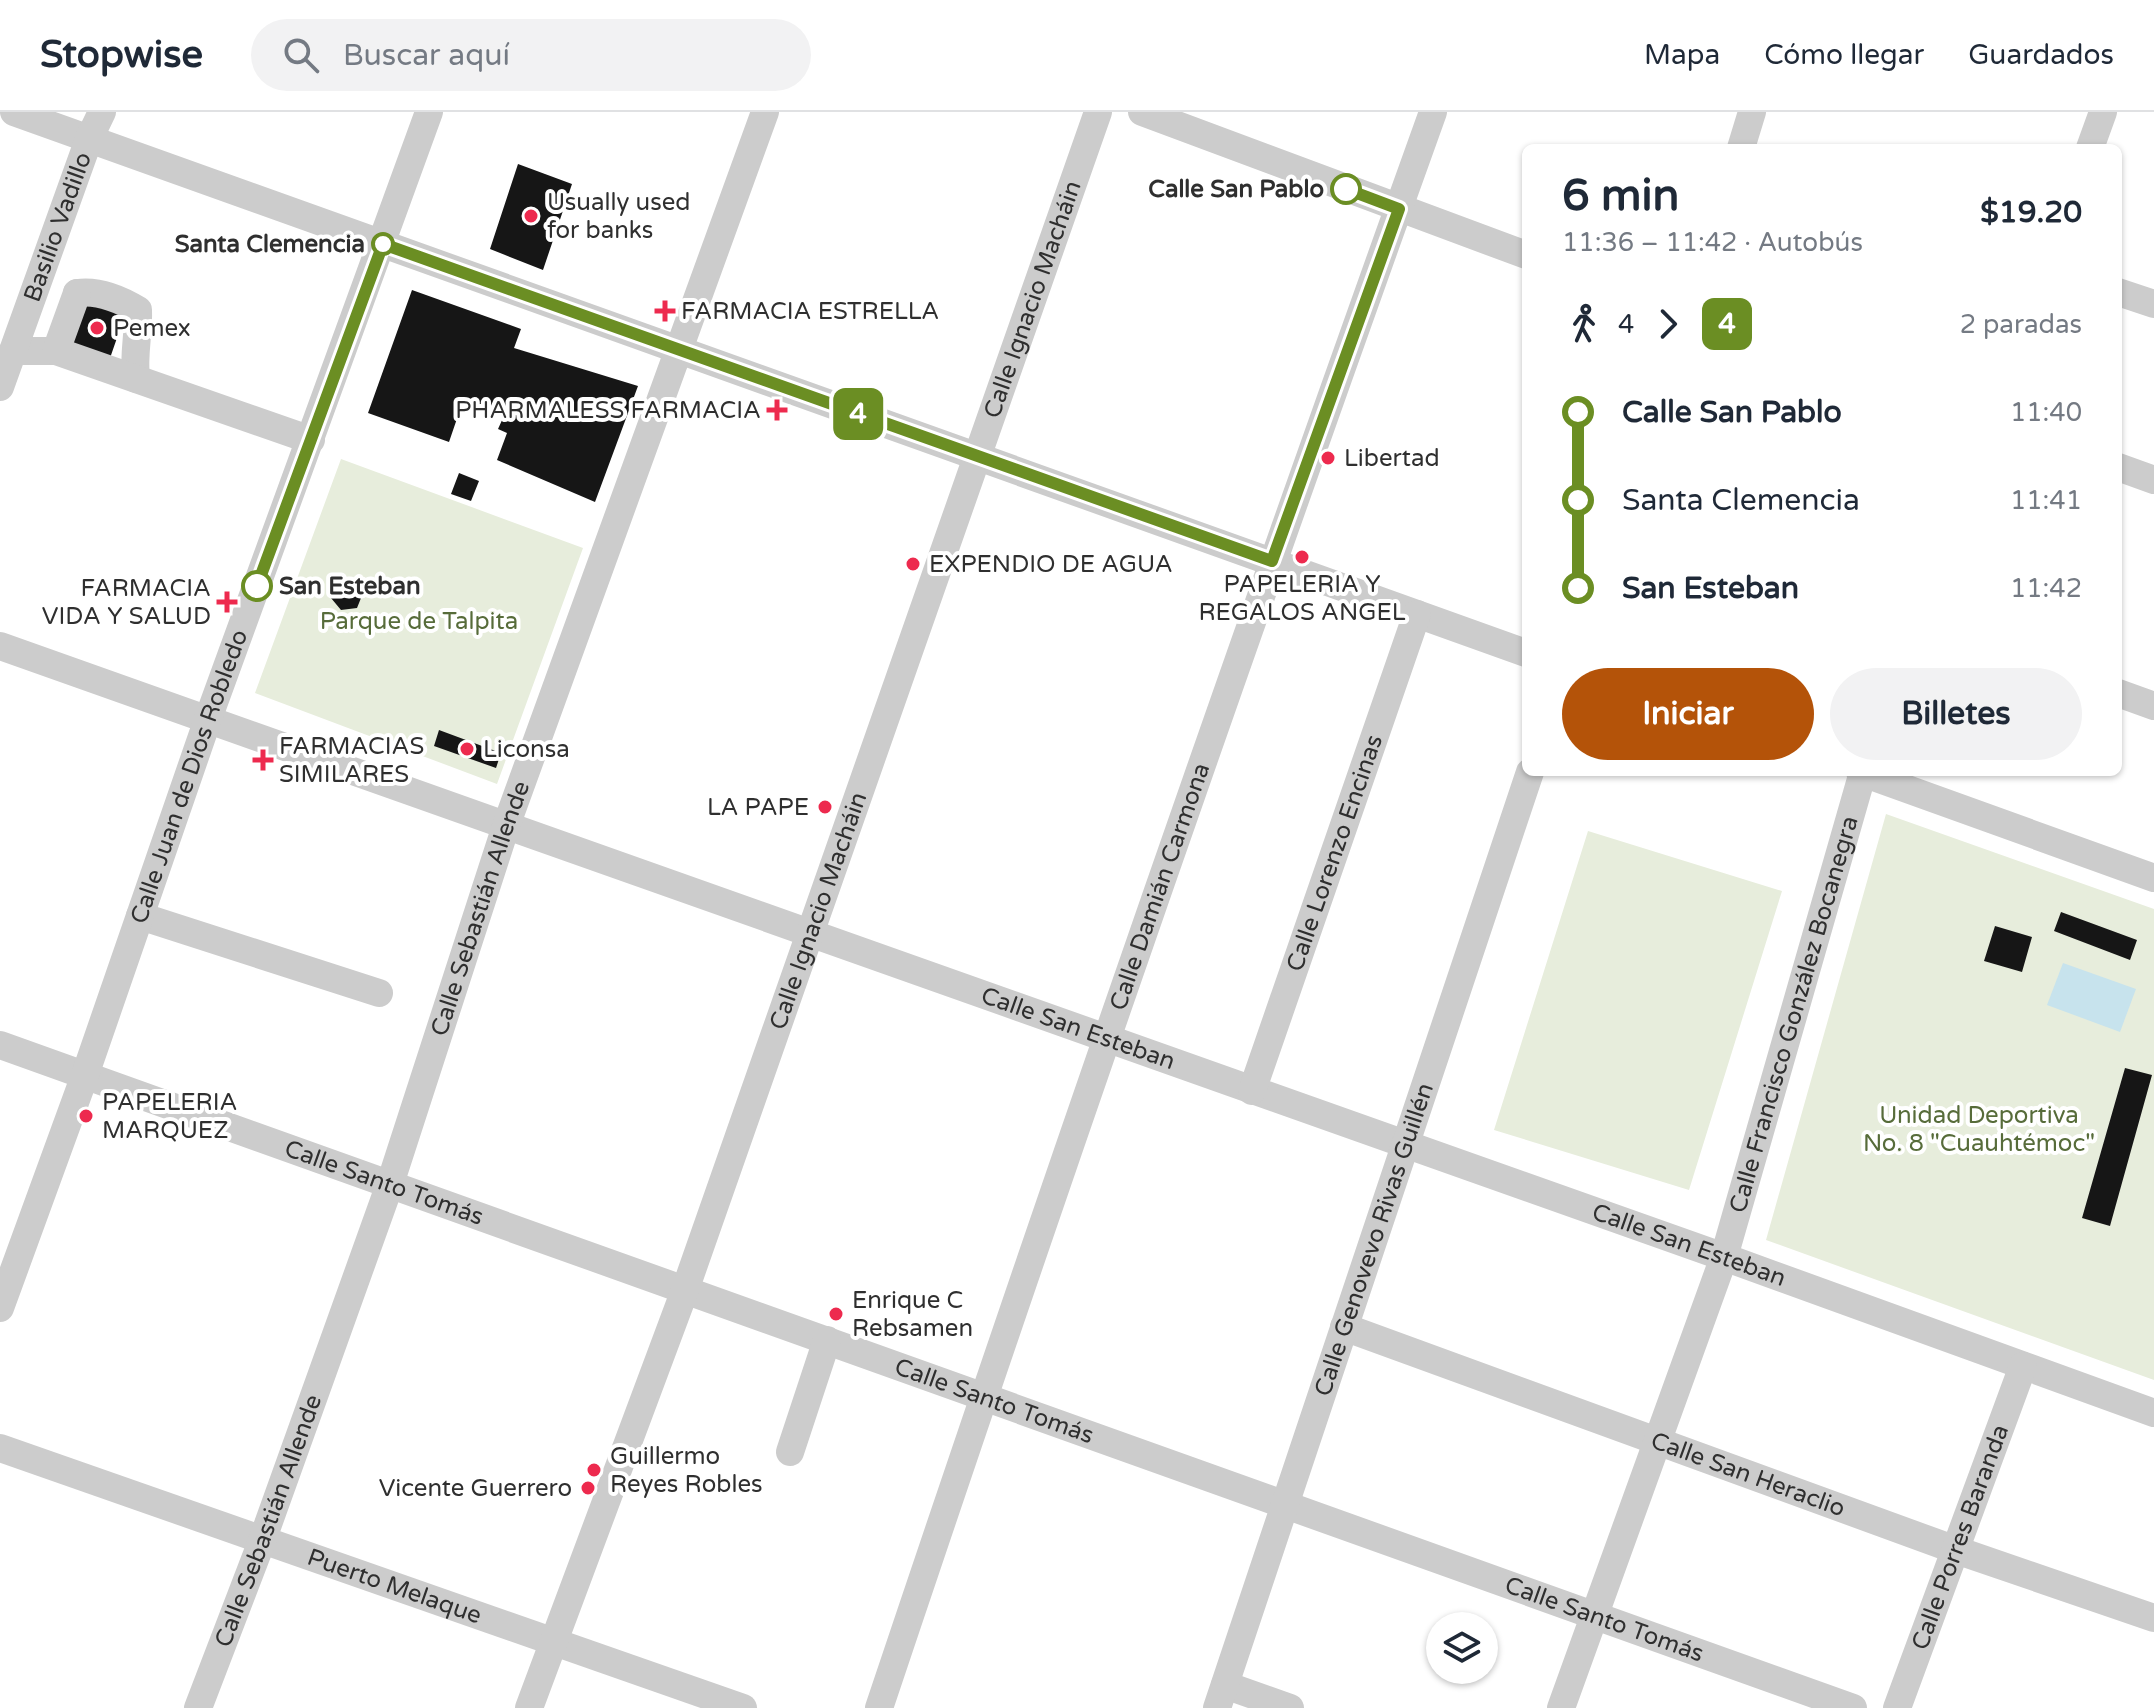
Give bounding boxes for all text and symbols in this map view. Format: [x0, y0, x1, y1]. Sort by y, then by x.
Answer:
search box [251, 19, 811, 91]
text: Stopwise [40, 32, 203, 78]
icon: search [279, 33, 323, 77]
text: Buscar aquí [343, 37, 510, 74]
text: Mapa [1644, 38, 1720, 72]
text: Cómo llegar [1764, 38, 1924, 72]
text: Guardados [1968, 38, 2114, 72]
street label: Basilio Vadillo [17, 148, 98, 306]
text: 6 min [1562, 170, 1679, 223]
marker: Calle San Pablo [1331, 174, 1361, 204]
place label: Calle San Pablo [1148, 175, 1324, 204]
street label: Calle Ignacio Macháin [977, 177, 1087, 422]
place label: Usually used for banks [547, 188, 690, 245]
text: $19.20 [1980, 194, 2082, 231]
marker: Usually used for banks [522, 207, 540, 225]
text: 11:36 – 11:42 · Autobús [1562, 227, 1863, 258]
place label: Santa Clemencia [175, 230, 365, 259]
marker: Santa Clemencia [372, 233, 394, 255]
place label: FARMACIA ESTRELLA [681, 297, 939, 326]
marker: FARMACIA ESTRELLA [656, 302, 674, 320]
icon: walk [1562, 302, 1606, 346]
icon: forward [1646, 302, 1690, 346]
text: 4 [1718, 307, 1736, 341]
text: 4 [1618, 309, 1634, 340]
text: 2 paradas [1960, 309, 2082, 340]
place label: Pemex [113, 314, 191, 343]
marker: Pemex [88, 319, 106, 337]
line badge: 4 [832, 388, 884, 440]
text: Calle San Pablo [1622, 394, 1842, 431]
place label: PHARMALESS FARMACIA [455, 396, 761, 425]
text: 4 [849, 397, 867, 431]
text: 11:40 [2010, 397, 2082, 428]
marker: PHARMALESS FARMACIA [768, 401, 786, 419]
place label: Libertad [1344, 444, 1440, 473]
marker: Libertad [1319, 449, 1337, 467]
text: Santa Clemencia [1622, 482, 1860, 519]
text: 11:41 [2010, 485, 2082, 516]
marker: PAPELERIA Y REGALOS ANGEL [1293, 548, 1311, 566]
place label: EXPENDIO DE AGUA [929, 550, 1173, 579]
marker: EXPENDIO DE AGUA [904, 555, 922, 573]
place label: PAPELERIA Y REGALOS ANGEL [1198, 570, 1406, 627]
text: San Esteban [1622, 570, 1799, 607]
marker: San Esteban [242, 571, 272, 601]
place label: San Esteban [279, 572, 421, 601]
text: 11:42 [2010, 573, 2082, 604]
place label: FARMACIA VIDA Y SALUD [42, 574, 211, 631]
marker: FARMACIA VIDA Y SALUD [218, 593, 236, 611]
park label: Parque de Talpita [320, 607, 518, 636]
street label: Calle Juan de Dios Robledo [124, 626, 254, 927]
button: Iniciar [1562, 668, 1814, 760]
button: Billetes [1830, 668, 2082, 760]
street label: Calle Lorenzo Encinas [1280, 731, 1389, 975]
place label: FARMACIAS SIMILARES [279, 732, 424, 789]
place label: Liconsa [483, 735, 570, 764]
marker: Liconsa [458, 740, 476, 758]
marker: FARMACIAS SIMILARES [254, 751, 272, 769]
street label: Calle Damián Carmona [1103, 759, 1216, 1014]
street label: Calle Sebastián Allende [424, 777, 536, 1040]
street label: Calle Ignacio Macháin [763, 788, 873, 1033]
place label: LA PAPE [707, 793, 809, 822]
marker: LA PAPE [816, 798, 834, 816]
street label: Calle Francisco González Bocanegra [1723, 813, 1864, 1216]
street label: Calle San Esteban [977, 980, 1179, 1076]
street label: Calle Genovevo Rivas Guillén [1308, 1079, 1439, 1400]
place label: PAPELERIA MARQUEZ [102, 1088, 237, 1145]
park label: Unidad Deportiva No. 8 "Cuauhtémoc" [1863, 1101, 2095, 1158]
marker: PAPELERIA MARQUEZ [77, 1107, 95, 1125]
street label: Calle Santo Tomás [281, 1134, 488, 1231]
street label: Calle San Esteban [1588, 1197, 1790, 1293]
place label: Enrique C Rebsamen [852, 1286, 973, 1343]
marker: Enrique C Rebsamen [827, 1305, 845, 1323]
street label: Calle Santo Tomás [891, 1352, 1098, 1450]
street label: Calle Sebastián Allende [208, 1391, 328, 1651]
street label: Calle Porres Baranda [1905, 1421, 2015, 1654]
street label: Calle San Heraclio [1647, 1426, 1849, 1523]
place label: Guillermo Reyes Robles [610, 1442, 763, 1499]
marker: Guillermo Reyes Robles [585, 1461, 603, 1479]
place label: Vicente Guerrero [379, 1474, 572, 1503]
marker: Vicente Guerrero [579, 1479, 597, 1497]
street label: Puerto Melaque [304, 1542, 485, 1630]
street label: Calle Santo Tomás [1501, 1570, 1708, 1668]
map controls [1426, 1612, 1498, 1684]
button: layers [1426, 1612, 1498, 1684]

